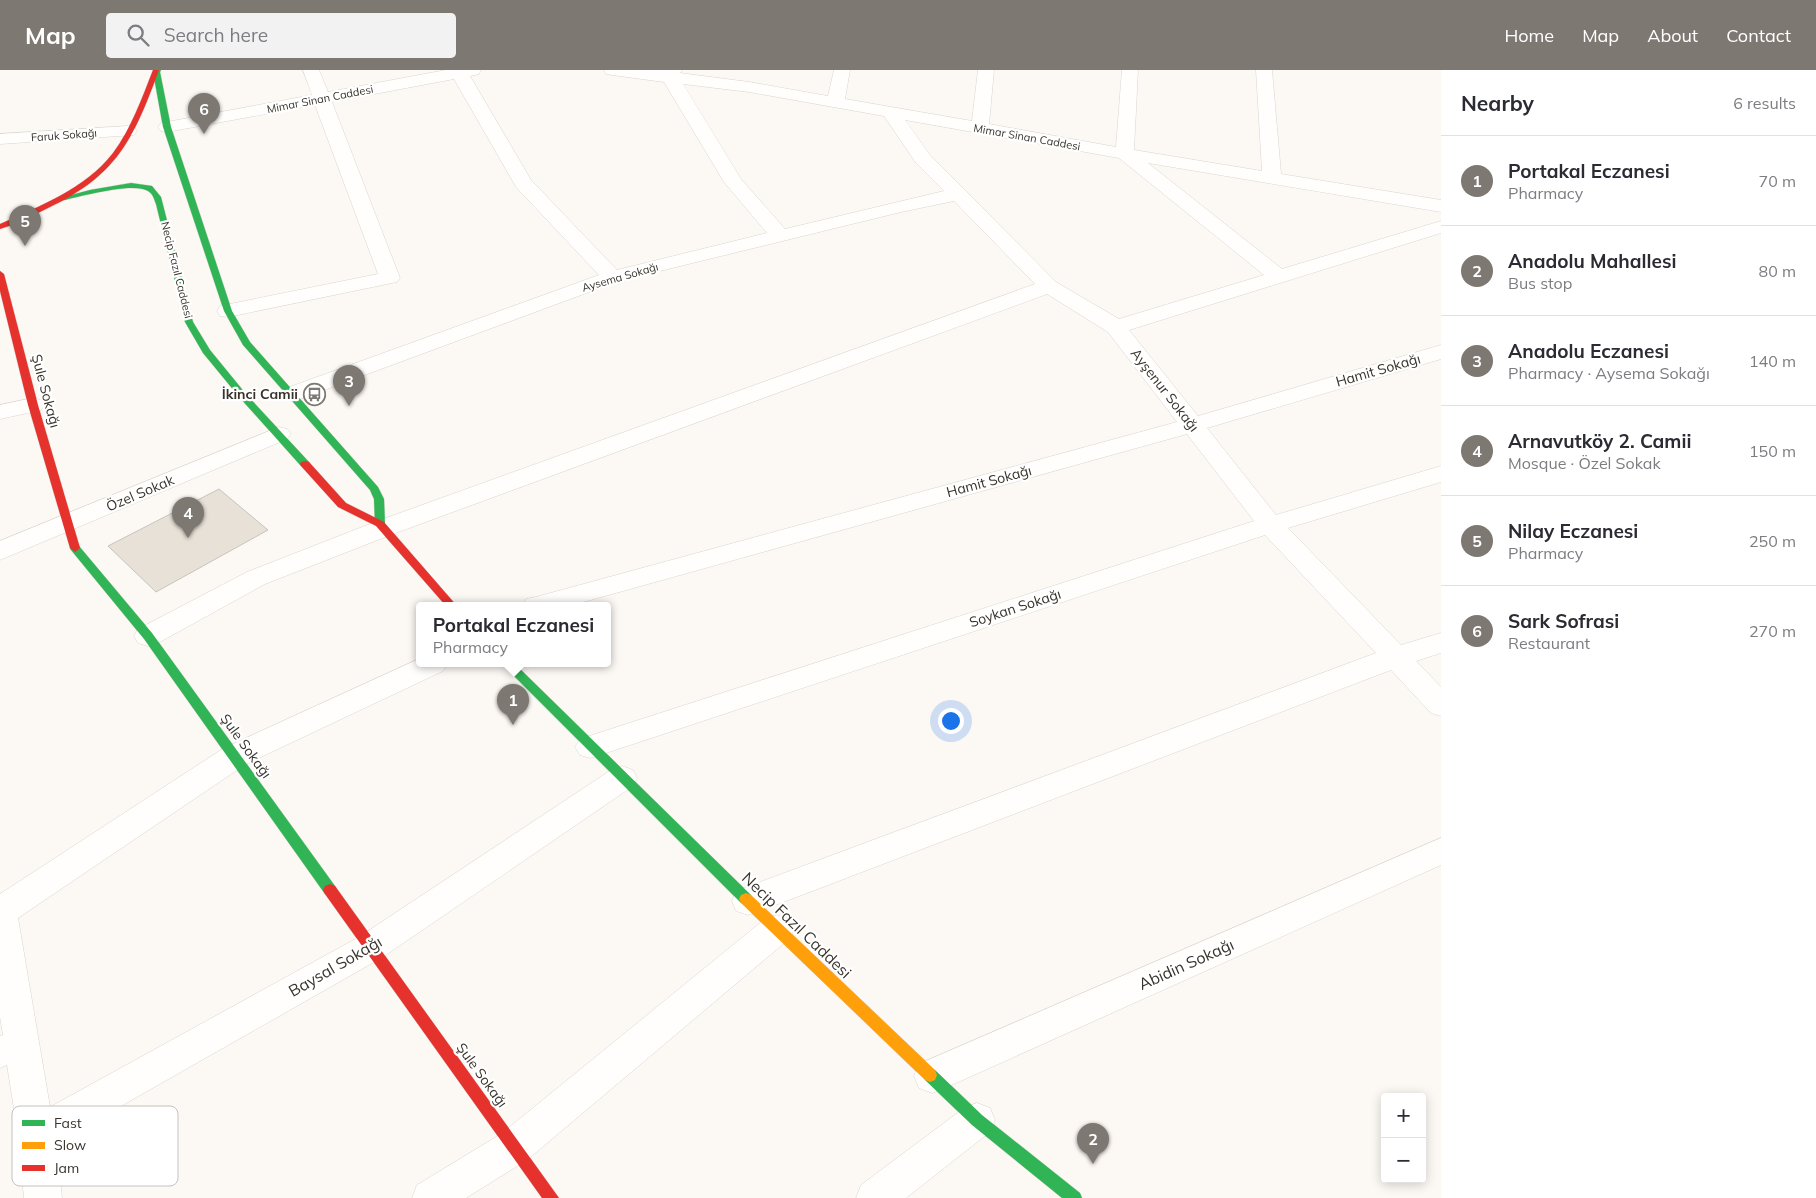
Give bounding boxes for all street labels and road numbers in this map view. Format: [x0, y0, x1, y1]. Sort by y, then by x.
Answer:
street label: Mimar Sinan Caddesi [266, 82, 374, 116]
street label: Mimar Sinan Caddesi [972, 121, 1082, 153]
street label: Faruk Sokağı [31, 126, 97, 144]
street label: Necip Fazıl Caddesi [158, 220, 196, 320]
street label: Aysema Sokağı [580, 259, 660, 295]
street label: Ayşenur Sokağı [1127, 345, 1203, 435]
street label: Hamit Sokağı [1334, 349, 1422, 391]
street label: Şule Sokağı [28, 352, 64, 430]
street label: Hamit Sokağı [944, 461, 1034, 501]
street label: Özel Sokak [103, 470, 177, 515]
street label: Soykan Sokağı [967, 585, 1063, 631]
street label: Şule Sokağı [217, 710, 275, 782]
street label: Necip Fazıl Caddesi [738, 868, 856, 982]
street label: Baysal Sokağı [285, 931, 385, 1001]
street label: Abidin Sokağı [1135, 934, 1237, 994]
street label: Şule Sokağı [453, 1039, 511, 1111]

